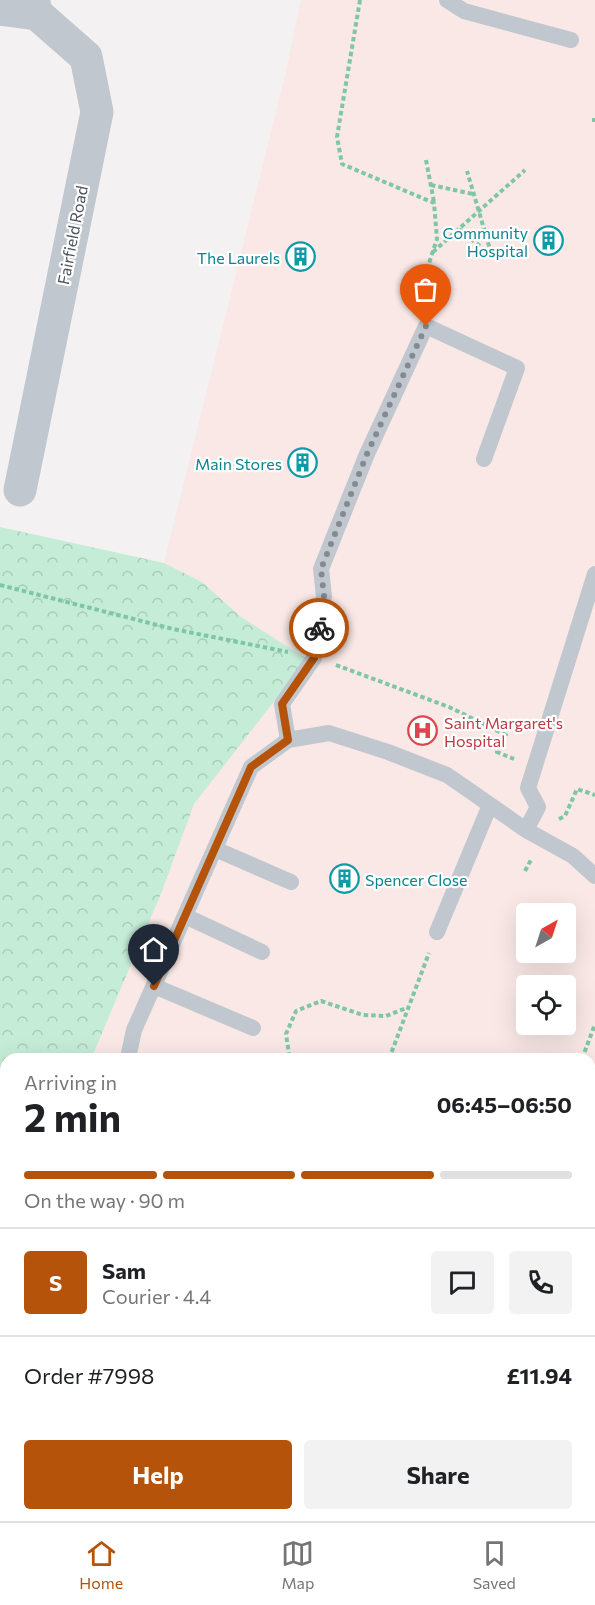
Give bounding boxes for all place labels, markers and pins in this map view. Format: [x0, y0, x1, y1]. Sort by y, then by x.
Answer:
place label: Community Hospital [443, 223, 528, 260]
building icon: Community Hospital [533, 225, 565, 257]
building icon: The Laurels [285, 241, 317, 273]
place label: The Laurels [197, 248, 280, 267]
pin [400, 264, 451, 326]
building icon: Main Stores [287, 447, 319, 479]
place label: Main Stores [195, 454, 282, 473]
place label: Saint Margaret's Hospital [444, 713, 563, 750]
hospital icon: Saint Margaret's Hospital [407, 715, 439, 747]
building icon: Spencer Close [328, 863, 360, 895]
place label: Spencer Close [365, 870, 467, 889]
pin [128, 924, 179, 986]

